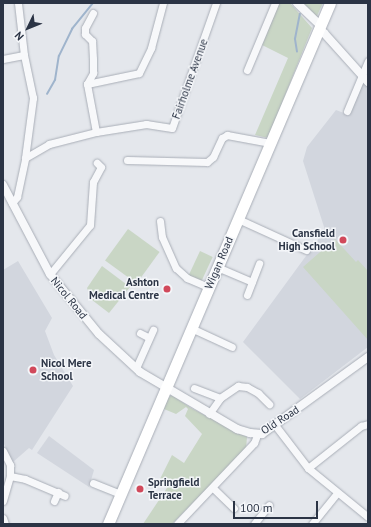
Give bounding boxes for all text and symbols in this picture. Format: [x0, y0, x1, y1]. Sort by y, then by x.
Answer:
north arrow [8, 8, 48, 48]
text: N [12, 29, 27, 44]
street label: Fairholme Avenue [169, 37, 211, 121]
place label: Cansfield High School [279, 227, 335, 253]
street label: Wigan Road [202, 235, 236, 291]
marker: Cansfield High School [338, 235, 348, 245]
street label: Nicol Road [48, 274, 90, 322]
place label: Ashton Medical Centre [89, 276, 159, 302]
marker: Ashton Medical Centre [162, 284, 172, 294]
place label: Nicol Mere School [41, 357, 92, 383]
marker: Nicol Mere School [28, 365, 38, 375]
street label: Old Road [258, 403, 302, 437]
place label: Springfield Terrace [148, 476, 199, 502]
marker: Springfield Terrace [135, 484, 145, 494]
scale bar [235, 493, 320, 519]
text: 100 m [240, 500, 273, 515]

